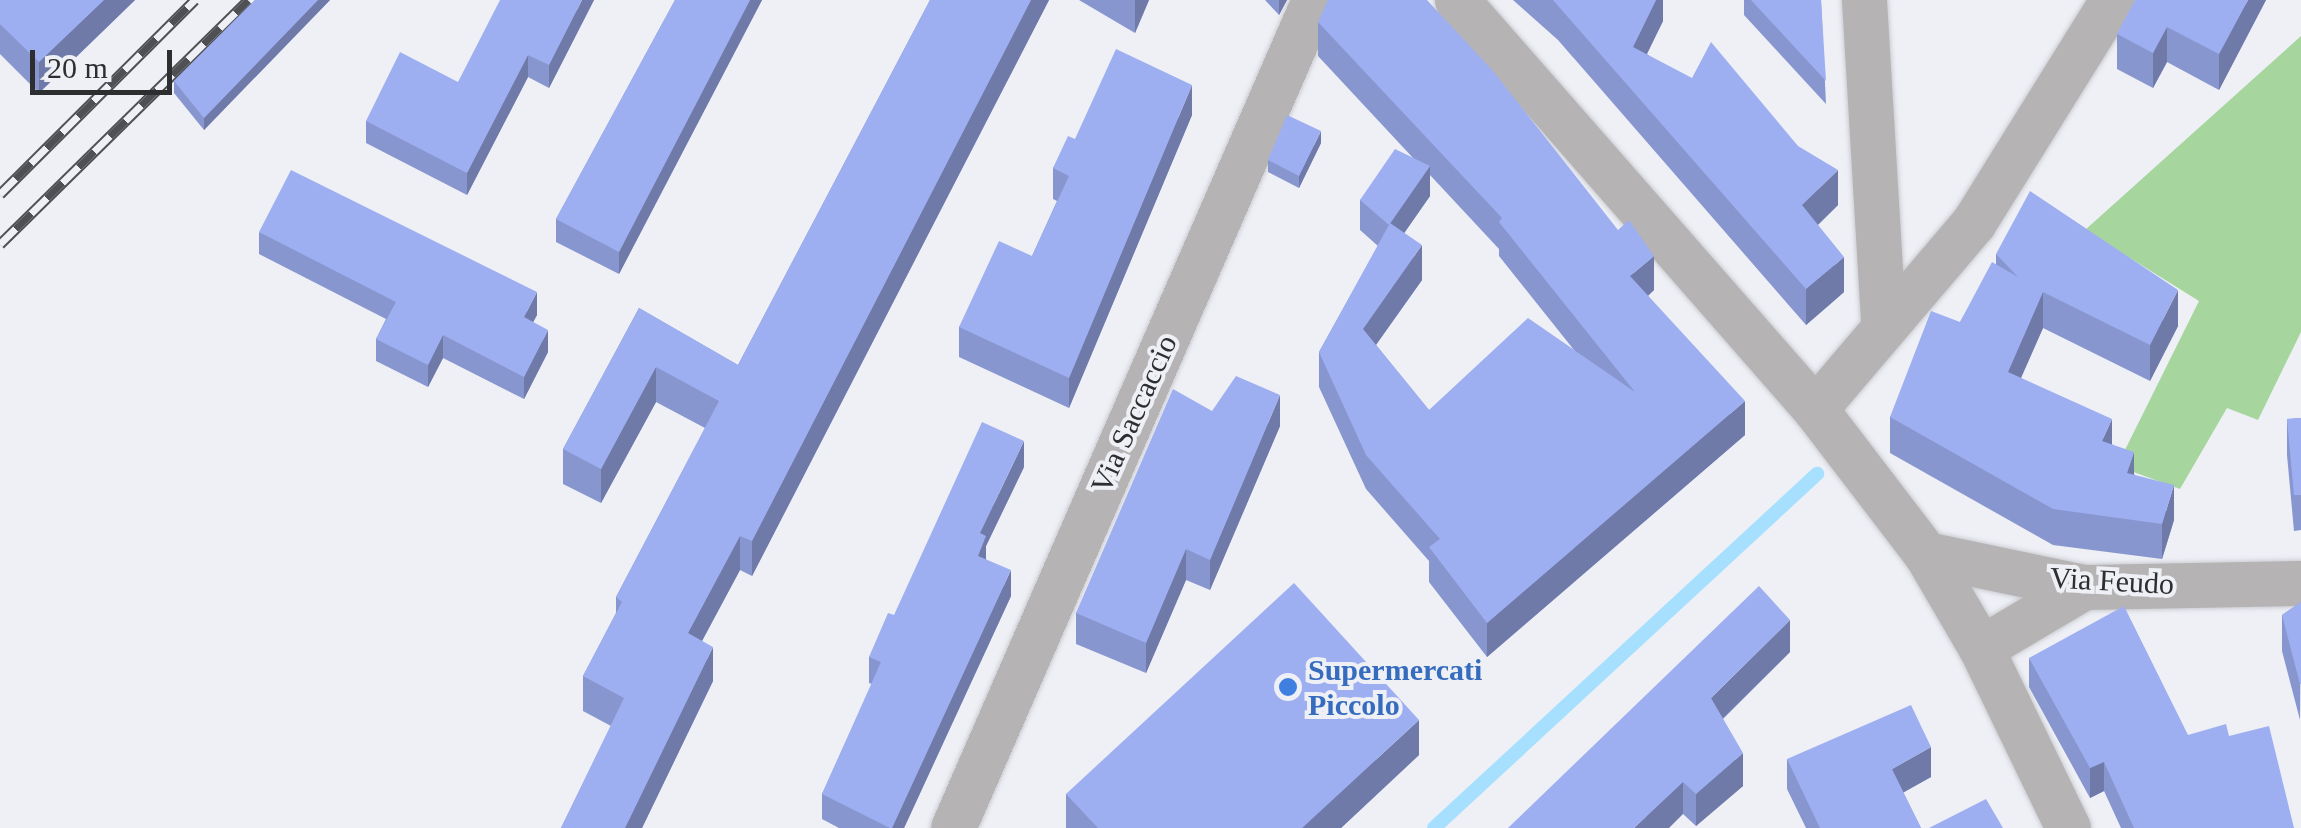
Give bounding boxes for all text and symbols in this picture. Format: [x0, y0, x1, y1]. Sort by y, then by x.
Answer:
scale bar [35, 30, 178, 92]
text: 20 m [47, 51, 108, 84]
street label: Via Saccaccio [1083, 330, 1185, 498]
street label: Via Feudo [2049, 560, 2175, 602]
place label: Supermercati Piccolo [1308, 652, 1482, 722]
marker: Supermercati Piccolo [1277, 676, 1299, 698]

